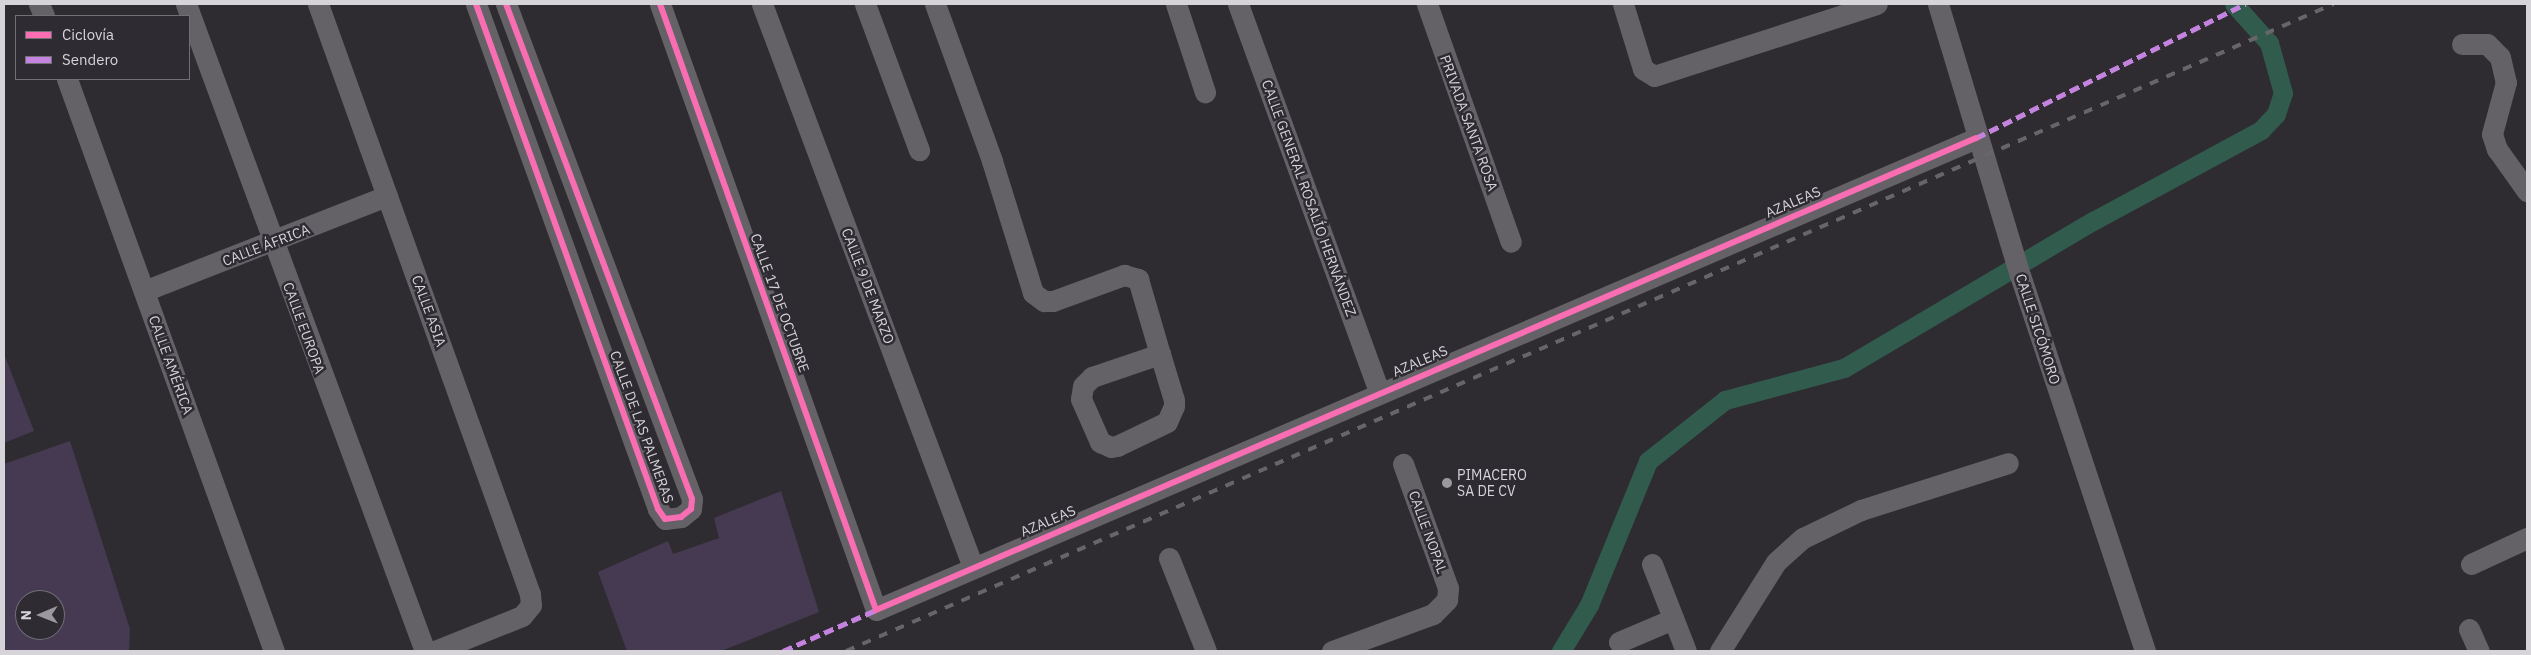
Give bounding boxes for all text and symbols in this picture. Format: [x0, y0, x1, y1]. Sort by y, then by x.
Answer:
legend [15, 15, 190, 80]
text: Ciclovía [62, 25, 114, 44]
text: Sendero [62, 50, 118, 69]
street label: PRIVADA SANTA ROSA [1437, 53, 1501, 193]
street label: CALLE GENERAL ROSALÍO HERNÁNDEZ [1258, 77, 1360, 319]
street label: AZALEAS [1763, 183, 1823, 221]
street label: CALLE ÁFRICA [220, 221, 312, 269]
street label: CALLE 9 DE MARZO [838, 226, 898, 346]
street label: CALLE 17 DE OCTUBRE [747, 231, 813, 375]
street label: CALLE SICÓMORO [2012, 272, 2064, 386]
street label: CALLE ASIA [408, 273, 450, 349]
street label: CALLE EUROPA [280, 280, 328, 376]
street label: CALLE AMÉRICA [145, 313, 197, 417]
street label: AZALEAS [1390, 342, 1450, 380]
street label: CALLE DE LAS PALMERAS [607, 348, 677, 506]
place label: PIMACERO SA DE CV [1457, 467, 1527, 500]
marker: PIMACERO SA DE CV [1441, 477, 1453, 489]
street label: CALLE NOPAL [1405, 488, 1451, 576]
street label: AZALEAS [1018, 502, 1078, 540]
north arrow [15, 590, 65, 640]
text: N [17, 610, 35, 620]

